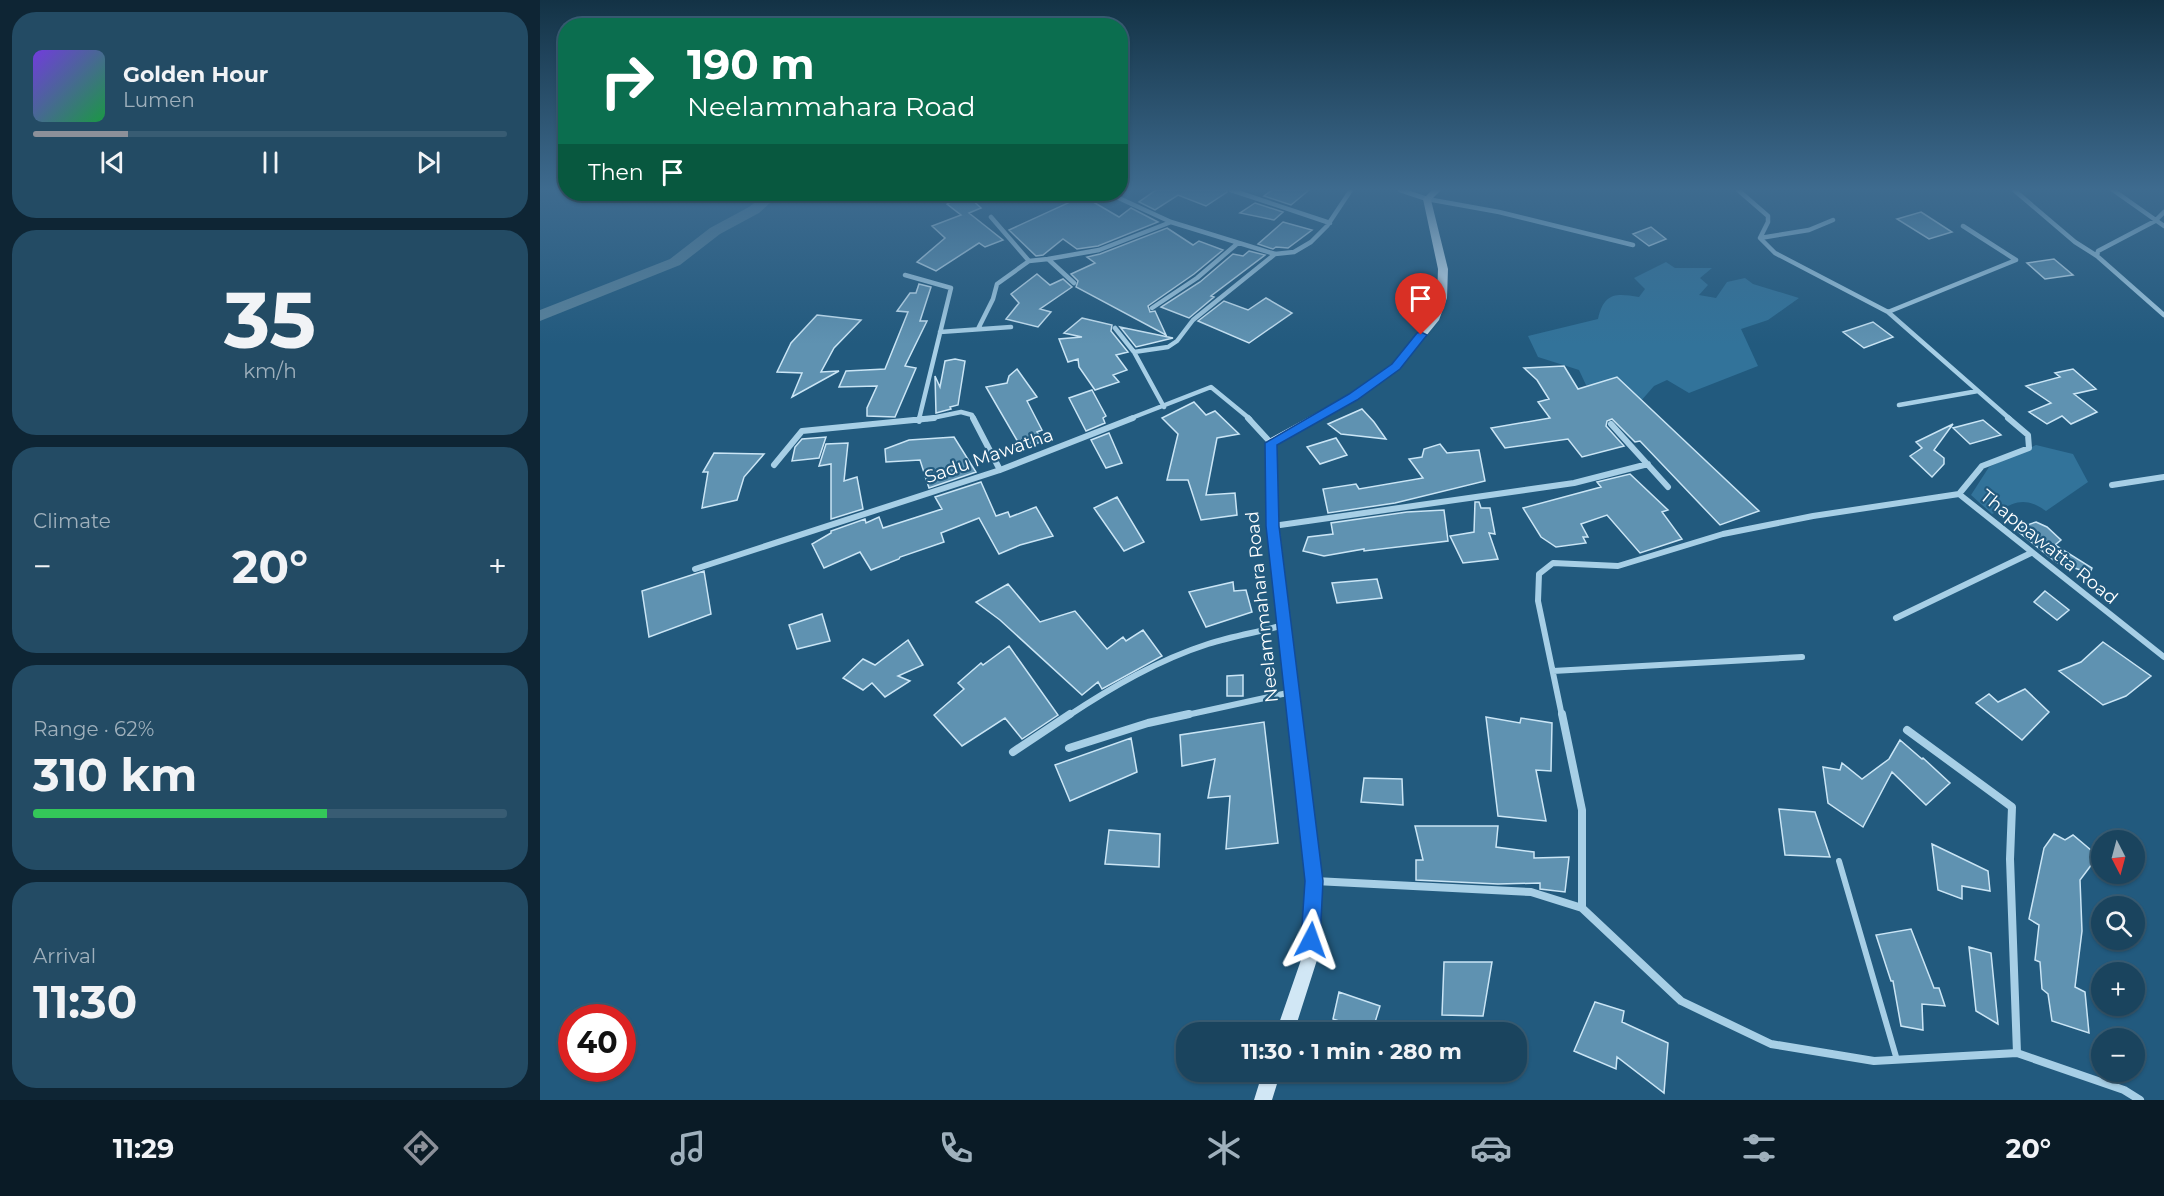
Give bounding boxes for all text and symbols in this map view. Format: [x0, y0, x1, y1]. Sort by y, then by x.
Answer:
text: 190 m [687, 38, 815, 90]
icon: right [588, 42, 666, 120]
text: Golden Hour [123, 61, 268, 88]
text: Lumen [123, 88, 195, 112]
text: Neelammahara Road [687, 90, 976, 123]
icon: previous [96, 146, 129, 179]
icon: pause [254, 146, 287, 179]
icon: next [412, 146, 445, 179]
icon: arrive [656, 156, 689, 189]
text: Then [588, 159, 644, 186]
text: 35 [224, 272, 316, 368]
pin [1395, 273, 1446, 335]
icon: arrive [1404, 282, 1437, 315]
text: km/h [243, 359, 297, 383]
street label: Sadu Mawatha [922, 424, 1056, 488]
street label: Thappawatta Road [1976, 485, 2122, 609]
text: Climate [33, 509, 111, 533]
street label: Neelammahara Road [1241, 510, 1283, 704]
text: 20° [232, 539, 308, 594]
text: − [33, 546, 52, 586]
text: + [488, 546, 507, 586]
text: Range · 62% [33, 717, 154, 741]
text: 310 km [33, 747, 197, 802]
north arrow [2091, 830, 2145, 884]
map controls [2091, 830, 2145, 1082]
button: search [2091, 896, 2145, 950]
position arrow [1279, 908, 1343, 972]
text: Arrival [33, 944, 96, 968]
button: + [2091, 962, 2145, 1016]
text: 11:30 [33, 974, 137, 1029]
speed limit sign: 40 [558, 1004, 636, 1082]
button: − [2091, 1028, 2145, 1082]
text: 11:30 · 1 min · 280 m [1241, 1038, 1462, 1065]
icon: directions [400, 1127, 442, 1169]
icon: music [667, 1127, 709, 1169]
icon: phone [935, 1127, 977, 1169]
icon: climate [1203, 1127, 1245, 1169]
icon: car [1470, 1127, 1512, 1169]
icon: filters [1738, 1127, 1780, 1169]
text: 11:29 [113, 1132, 174, 1165]
text: 20° [2006, 1132, 2051, 1165]

